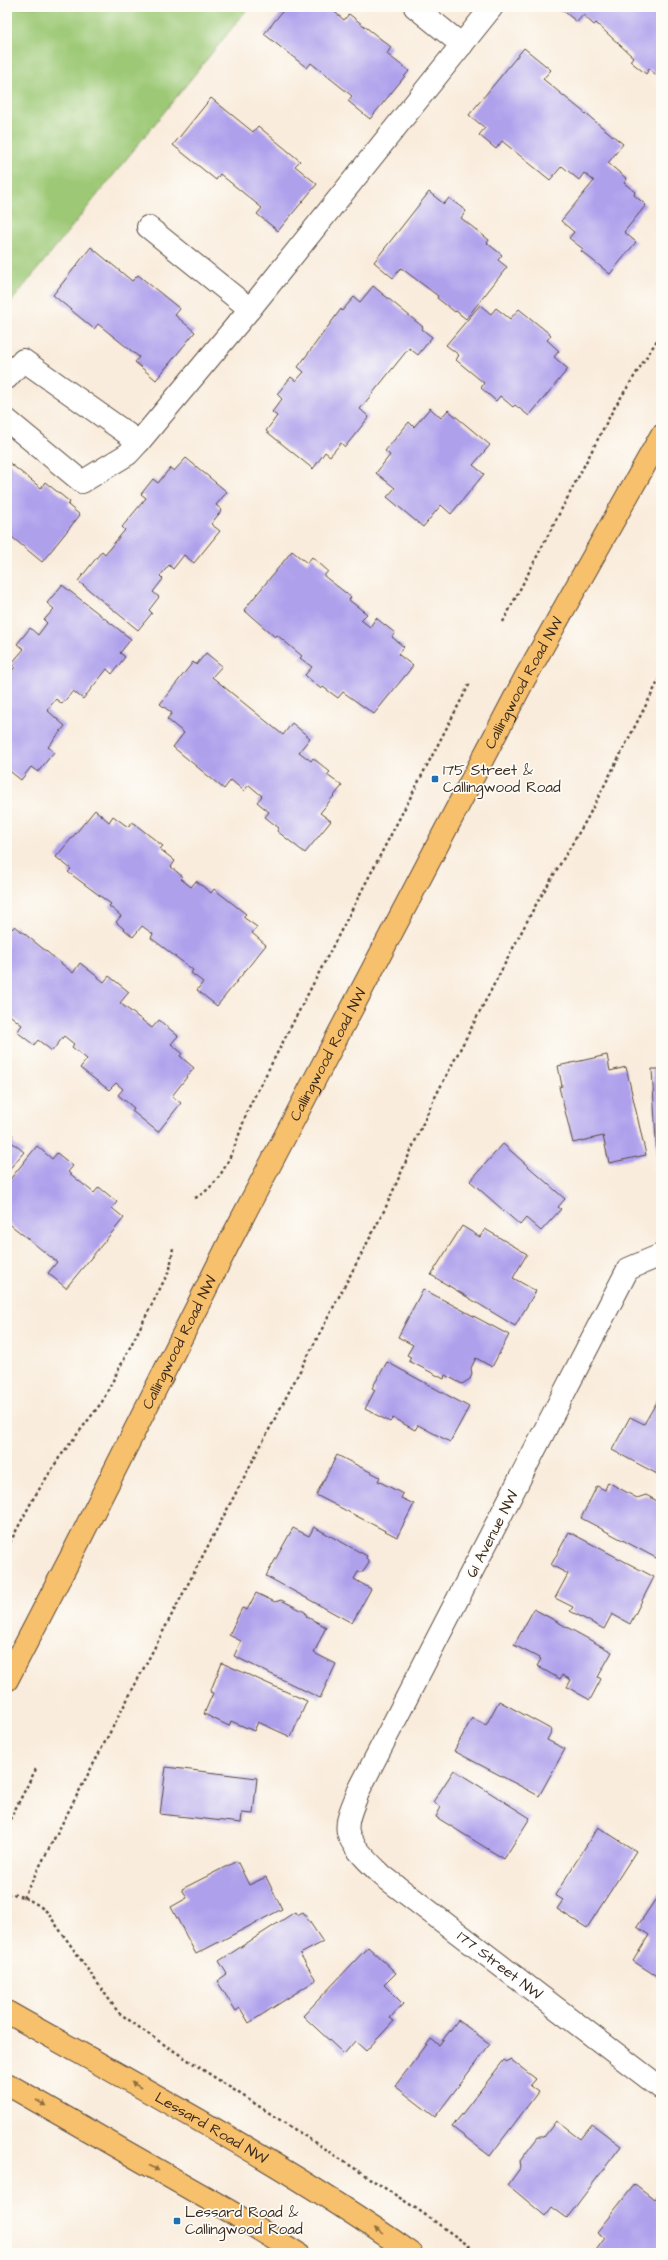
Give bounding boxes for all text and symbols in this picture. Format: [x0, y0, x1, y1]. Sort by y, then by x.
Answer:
street label: Callingwood Road NW [480, 613, 568, 753]
place label: 175 Street & Callingwood Road [443, 760, 561, 799]
marker: 175 Street & Callingwood Road [430, 774, 440, 784]
street label: Callingwood Road NW [285, 985, 372, 1125]
street label: Callingwood Road NW [137, 1272, 222, 1413]
street label: 61 Avenue NW [461, 1487, 524, 1582]
street label: 177 Street NW [453, 1926, 547, 2005]
one-way arrow [130, 2082, 141, 2088]
street label: Lessard Road NW [151, 2087, 272, 2169]
one-way arrow [35, 2100, 47, 2107]
one-way arrow [148, 2164, 160, 2171]
place label: Lessard Road & Callingwood Road [185, 2202, 303, 2241]
marker: Lessard Road & Callingwood Road [172, 2216, 182, 2226]
one-way arrow [374, 2227, 384, 2235]

